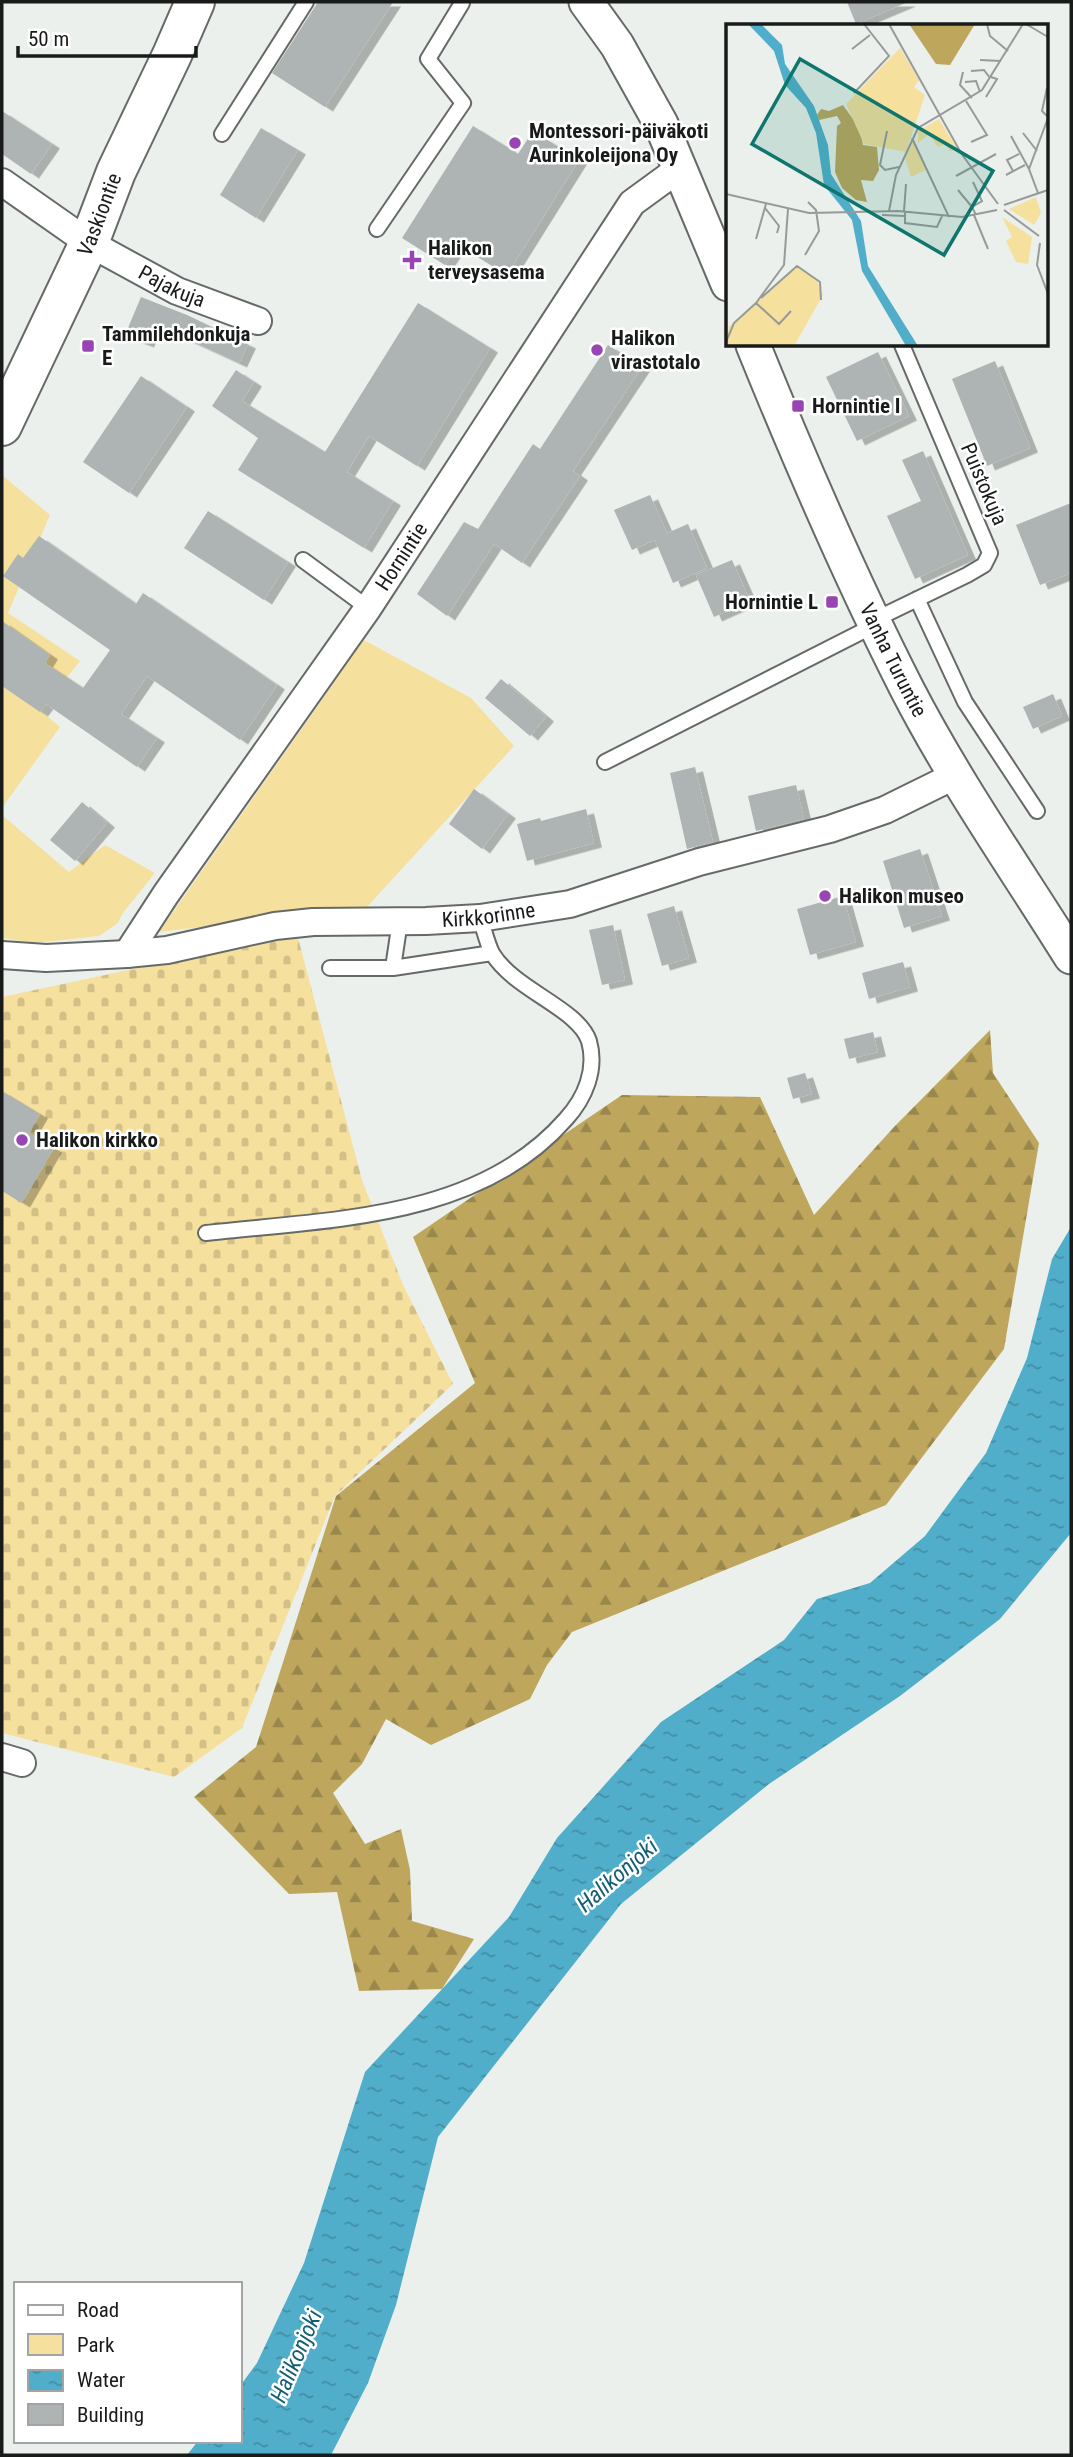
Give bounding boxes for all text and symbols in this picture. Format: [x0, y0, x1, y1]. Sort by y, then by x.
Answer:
scale bar [18, 14, 196, 58]
inset map [726, 24, 1048, 346]
text: 50 m [28, 27, 69, 51]
place label: Montessori-päiväkoti Aurinkoleijona Oy [529, 119, 709, 167]
marker: Montessori-päiväkoti Aurinkoleijona Oy [507, 135, 523, 151]
street label: Vaskiontie [73, 170, 127, 260]
place label: Halikon terveysasema [428, 236, 545, 284]
marker: Halikon terveysasema [402, 250, 422, 270]
street label: Pajakuja [134, 260, 208, 312]
place label: Tammilehdonkuja E [102, 322, 250, 370]
place label: Halikon virastotalo [611, 326, 700, 374]
marker: Tammilehdonkuja E [80, 338, 96, 354]
marker: Halikon virastotalo [589, 342, 605, 358]
place label: Hornintie I [812, 394, 901, 418]
marker: Hornintie I [790, 398, 806, 414]
street label: Puistokuja [956, 439, 1012, 529]
street label: Hornintie [371, 518, 432, 595]
place label: Hornintie L [725, 590, 818, 614]
marker: Hornintie L [824, 594, 840, 610]
street label: Vanha Turuntie [855, 599, 932, 721]
place label: Halikon museo [839, 884, 964, 908]
marker: Halikon museo [817, 888, 833, 904]
street label: Kirkkorinne [441, 898, 537, 932]
place label: Halikon kirkko [36, 1128, 158, 1152]
marker: Halikon kirkko [14, 1132, 30, 1148]
water label: Halikonjoki [571, 1832, 664, 1918]
legend [14, 2282, 242, 2443]
text: Road [77, 2298, 119, 2322]
water label: Halikonjoki [265, 2305, 328, 2407]
text: Park [77, 2333, 115, 2357]
text: Water [77, 2368, 125, 2392]
text: Building [77, 2403, 144, 2427]

